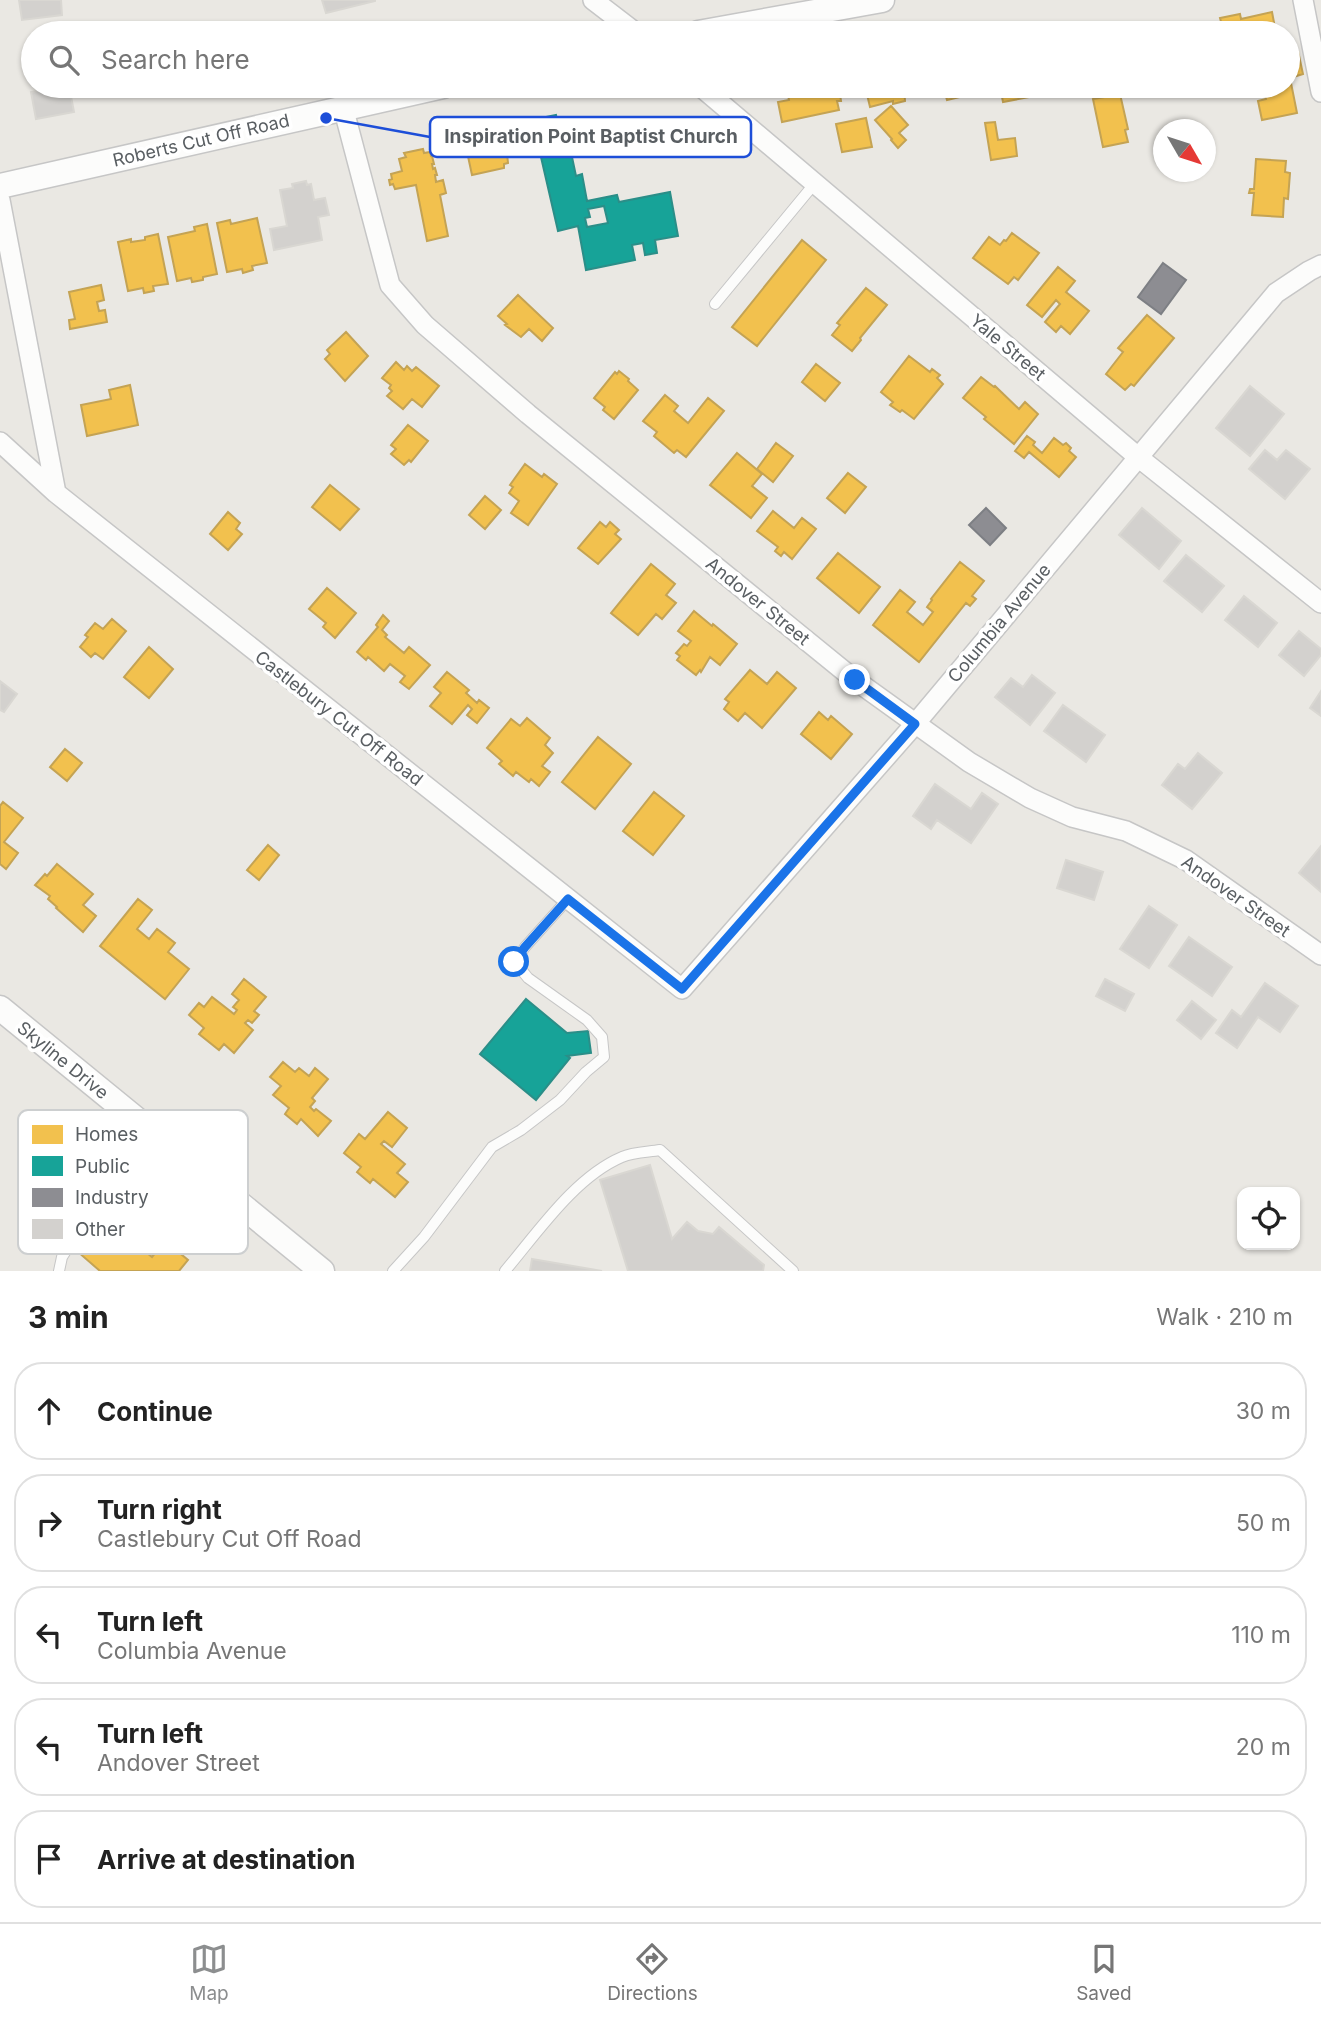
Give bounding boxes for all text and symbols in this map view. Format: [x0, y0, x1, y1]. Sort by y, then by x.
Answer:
search box [21, 21, 1300, 98]
icon: search [45, 41, 83, 79]
text: Search here [101, 44, 250, 75]
street label: Roberts Cut Off Road [111, 109, 291, 171]
callout: Inspiration Point Baptist Church [430, 117, 751, 157]
north arrow [1153, 119, 1216, 182]
text: Inspiration Point Baptist Church [444, 125, 738, 148]
street label: Yale Street [966, 309, 1050, 385]
street label: Andover Street [702, 553, 814, 649]
street label: Columbia Avenue [943, 559, 1055, 687]
street label: Castlebury Cut Off Road [251, 646, 427, 790]
route end [839, 664, 870, 695]
street label: Andover Street [1178, 851, 1294, 941]
route start [498, 946, 529, 977]
street label: Skyline Drive [13, 1017, 113, 1103]
legend [18, 1110, 248, 1254]
text: Homes [75, 1123, 138, 1146]
text: Public [75, 1155, 130, 1178]
text: Industry [75, 1186, 149, 1209]
map controls [1237, 1187, 1300, 1250]
button: locate [1237, 1187, 1300, 1250]
text: Other [75, 1218, 125, 1241]
text: 3 min [28, 1299, 109, 1335]
text: Walk · 210 m [1156, 1303, 1293, 1331]
icon: ahead [30, 1392, 68, 1430]
text: Continue [97, 1396, 213, 1427]
text: 30 m [1236, 1397, 1291, 1425]
text: Turn right [97, 1494, 222, 1525]
icon: right [30, 1504, 68, 1542]
text: 50 m [1236, 1509, 1291, 1537]
text: Castlebury Cut Off Road [97, 1525, 362, 1553]
text: Turn left [97, 1606, 203, 1637]
icon: left [30, 1616, 68, 1654]
text: 110 m [1231, 1621, 1291, 1649]
text: Columbia Avenue [97, 1637, 287, 1665]
text: Turn left [97, 1718, 203, 1749]
icon: left [30, 1728, 68, 1766]
text: 20 m [1236, 1733, 1291, 1761]
text: Andover Street [97, 1749, 260, 1777]
icon: arrive [30, 1840, 68, 1878]
text: Arrive at destination [97, 1844, 356, 1875]
tab: Map [189, 1940, 229, 2005]
tab: Directions [607, 1940, 698, 2005]
tab: Saved [1076, 1940, 1132, 2005]

